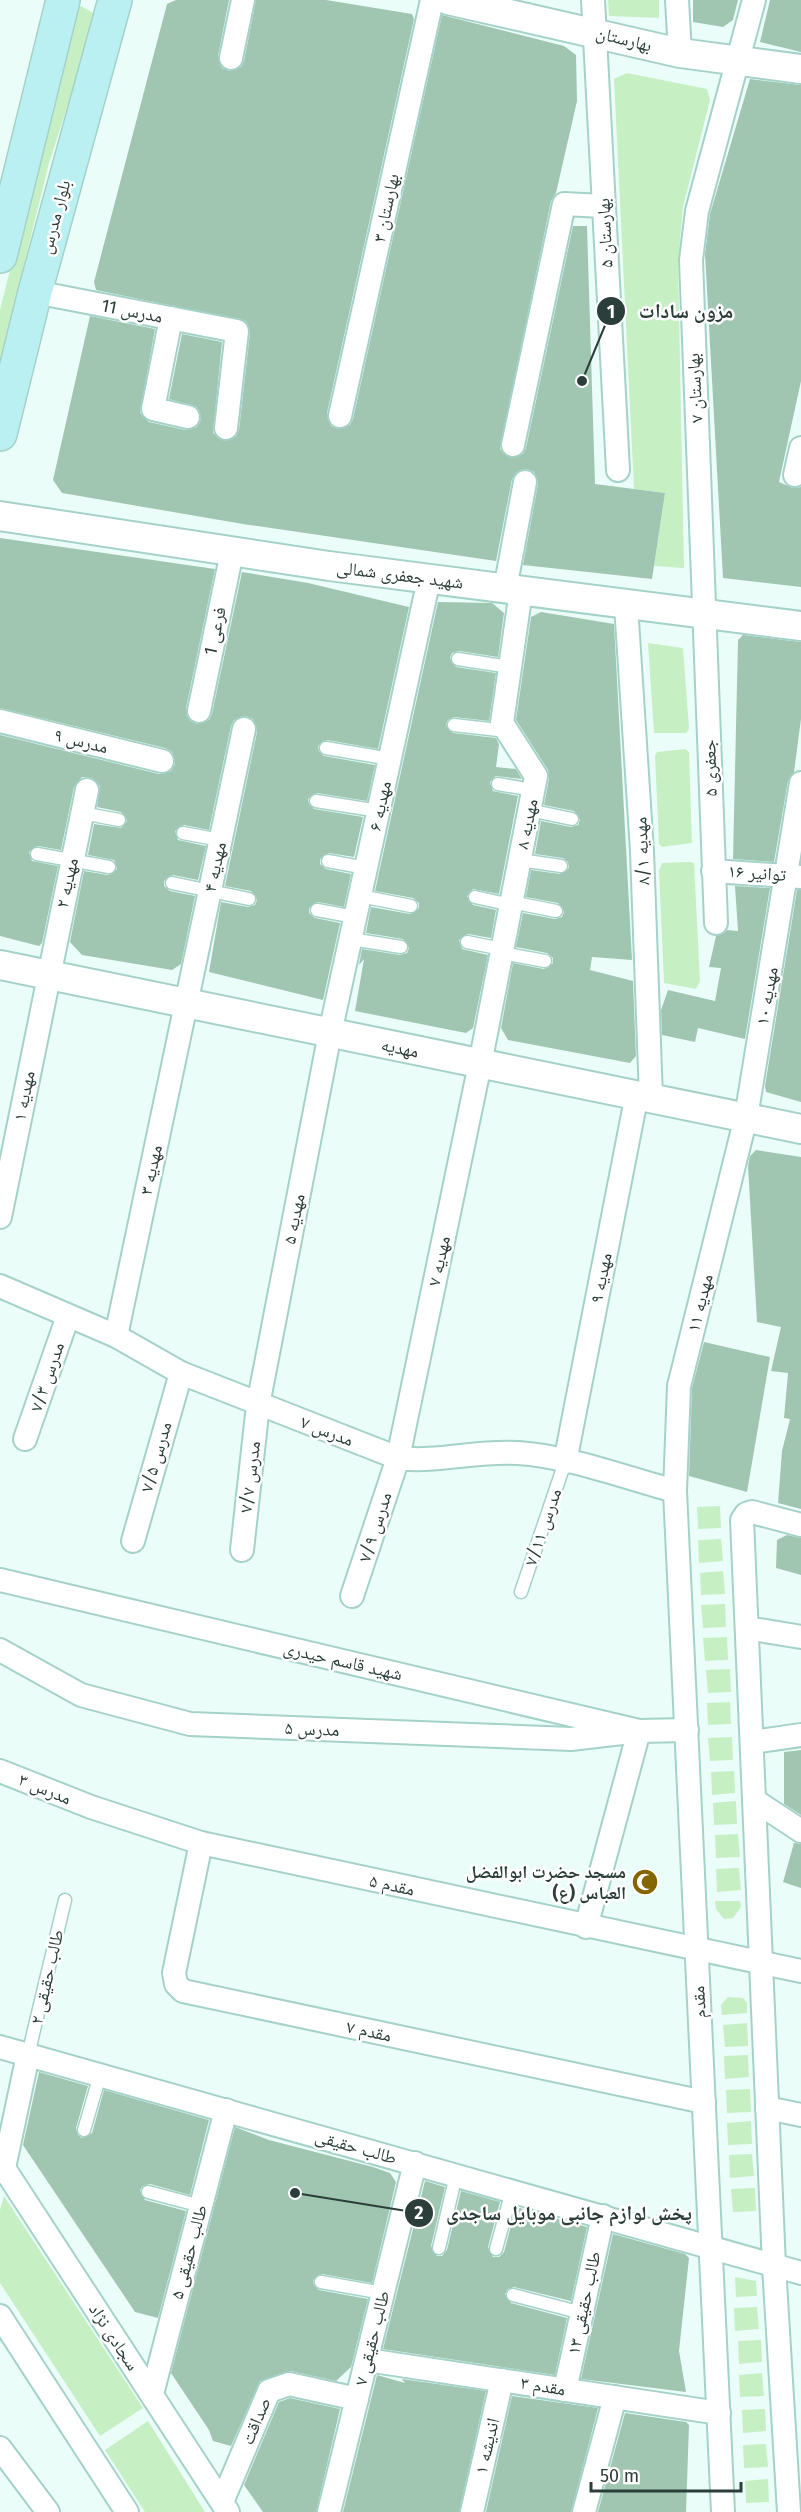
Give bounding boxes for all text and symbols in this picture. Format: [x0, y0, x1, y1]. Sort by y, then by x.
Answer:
street label: بهارستان [594, 21, 654, 57]
street label: بهارستان ۳ [368, 172, 404, 244]
street label: بلوار مدرس [35, 178, 75, 256]
street label: بهارستان ۵ [592, 198, 618, 268]
callout: مزون سادات [596, 292, 745, 330]
street label: مدرس 11 [99, 294, 165, 328]
text: مزون سادات [639, 299, 733, 323]
text: 1 [607, 301, 615, 323]
street label: بهارستان ۷ [682, 353, 708, 423]
street label: شهید جعفری شمالی [335, 556, 465, 594]
street label: فرعی 1 [199, 605, 231, 657]
street label: مدرس ۹ [52, 724, 110, 758]
street label: جعفری ۵ [698, 739, 722, 797]
street label: مهدیه ۶ [364, 779, 396, 833]
street label: مهدیه ۸ [511, 797, 543, 851]
street label: مهدیه ۸/۱ [629, 816, 655, 886]
street label: مهدیه ۴ [199, 840, 231, 894]
street label: مهدیه ۲ [51, 856, 83, 910]
street label: توانیر ۱۶ [727, 860, 787, 886]
street label: مهدیه ۱۰ [751, 965, 783, 1027]
street label: مهدیه [379, 1033, 421, 1063]
street label: مهدیه ۱ [8, 1069, 40, 1123]
street label: مهدیه ۳ [135, 1143, 167, 1197]
street label: مهدیه ۵ [278, 1192, 310, 1246]
street label: مهدیه ۷ [423, 1234, 455, 1288]
street label: مهدیه ۹ [585, 1251, 617, 1305]
street label: مهدیه ۱۱ [682, 1272, 718, 1334]
street label: مدرس ۷/۳ [25, 1339, 69, 1415]
street label: مدرس ۷ [297, 1411, 357, 1451]
street label: مدرس ۷/۵ [135, 1419, 177, 1495]
street label: مدرس ۷/۷ [235, 1440, 265, 1514]
street label: مدرس ۷/۱۱ [520, 1485, 566, 1569]
street label: مدرس ۷/۹ [353, 1489, 397, 1565]
street label: شهید قاسم حیدری [281, 1637, 405, 1686]
street label: مدرس ۵ [284, 1717, 340, 1741]
street label: مدرس ۳ [15, 1769, 75, 1809]
place label: مسجد حضرت ابوالفضل العباس (ع) [466, 1861, 626, 1904]
mosque icon: مسجد حضرت ابوالفضل العباس (ع) [630, 1867, 660, 1897]
street label: مقدم ۵ [367, 1870, 416, 1901]
street label: طالب حقیقی ۲ [25, 1927, 69, 2027]
street label: مقدم [687, 1985, 712, 2019]
street label: مقدم ۷ [344, 2016, 393, 2047]
street label: طالب حقیقی [313, 2125, 399, 2169]
callout: پخش لوازم جانبی موبایل ساجدی [404, 2194, 704, 2232]
text: پخش لوازم جانبی موبایل ساجدی [446, 2201, 692, 2227]
street label: طالب حقیقی ۵ [166, 2202, 212, 2302]
text: 2 [414, 2202, 424, 2224]
street label: طالب حقیقی ۱۳ [562, 2249, 606, 2357]
street label: طالب حقیقی ۷ [350, 2288, 394, 2388]
street label: سجادی نژاد [84, 2299, 144, 2375]
street label: مقدم ۳ [519, 2372, 567, 2401]
street label: صداقت [236, 2394, 276, 2448]
street label: اندیشه ۱ [470, 2416, 504, 2476]
scale bar [591, 2455, 741, 2493]
text: 50 m [600, 2465, 639, 2487]

